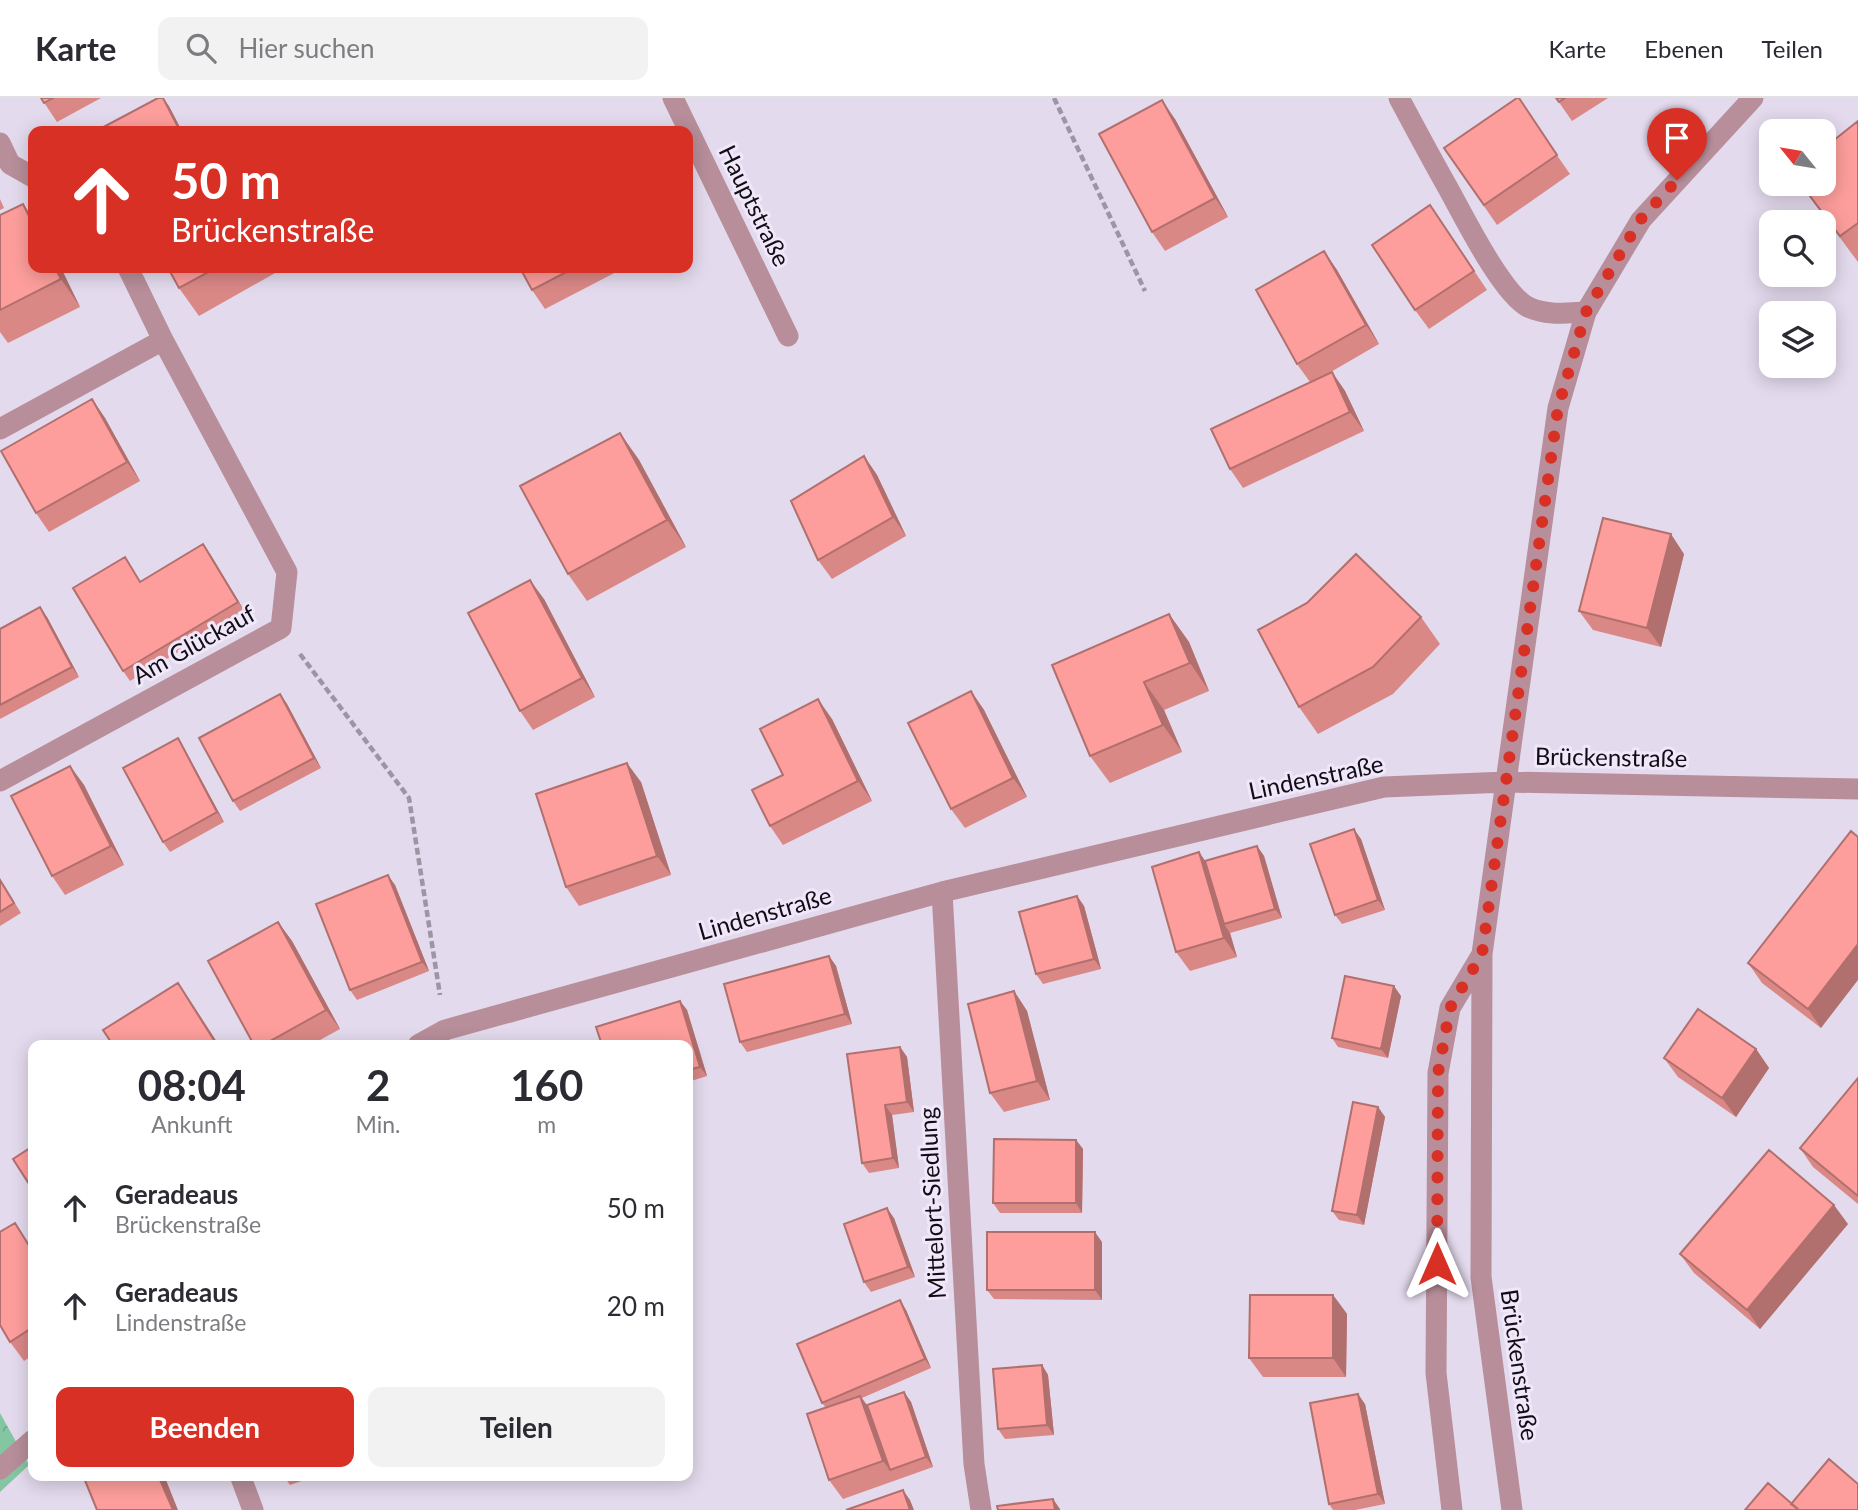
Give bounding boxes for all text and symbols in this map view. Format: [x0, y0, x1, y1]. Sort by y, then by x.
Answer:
search box [158, 17, 648, 80]
text: Karte [35, 28, 116, 68]
icon: search [182, 29, 220, 67]
text: Hier suchen [238, 32, 375, 64]
text: Karte [1549, 34, 1606, 63]
text: Ebenen [1644, 34, 1724, 63]
text: Teilen [1762, 34, 1823, 63]
pin [1647, 108, 1707, 180]
icon: arrive [1658, 119, 1696, 157]
north arrow [1759, 119, 1836, 196]
map controls [1759, 119, 1836, 378]
street label: Hauptstraße [714, 140, 797, 271]
text: 50 m [171, 151, 281, 209]
icon: ahead [56, 154, 147, 245]
text: Brückenstraße [171, 210, 374, 249]
button: search [1759, 210, 1836, 287]
button: layers [1759, 301, 1836, 378]
street label: Am Glückauf [127, 598, 260, 689]
street label: Brückenstraße [1535, 741, 1688, 772]
street label: Lindenstraße [1246, 748, 1386, 805]
street label: Lindenstraße [695, 880, 834, 945]
text: 08:04 [138, 1060, 246, 1110]
text: 2 [366, 1060, 390, 1110]
text: 160 [510, 1060, 583, 1110]
street label: Mittelort-Siedlung [912, 1106, 951, 1300]
text: Ankunft [151, 1110, 232, 1138]
text: Min. [356, 1110, 401, 1138]
text: m [537, 1110, 556, 1138]
text: Geradeaus [115, 1178, 238, 1210]
icon: ahead [56, 1189, 94, 1227]
text: 50 m [607, 1192, 665, 1224]
text: Brückenstraße [115, 1210, 261, 1238]
position arrow [1400, 1227, 1474, 1301]
text: Geradeaus [115, 1276, 238, 1308]
icon: ahead [56, 1287, 94, 1325]
street label: Brückenstraße [1496, 1287, 1545, 1442]
text: 20 m [607, 1290, 665, 1322]
text: Lindenstraße [115, 1308, 246, 1336]
button: Beenden [56, 1387, 354, 1467]
button: Teilen [368, 1387, 665, 1467]

